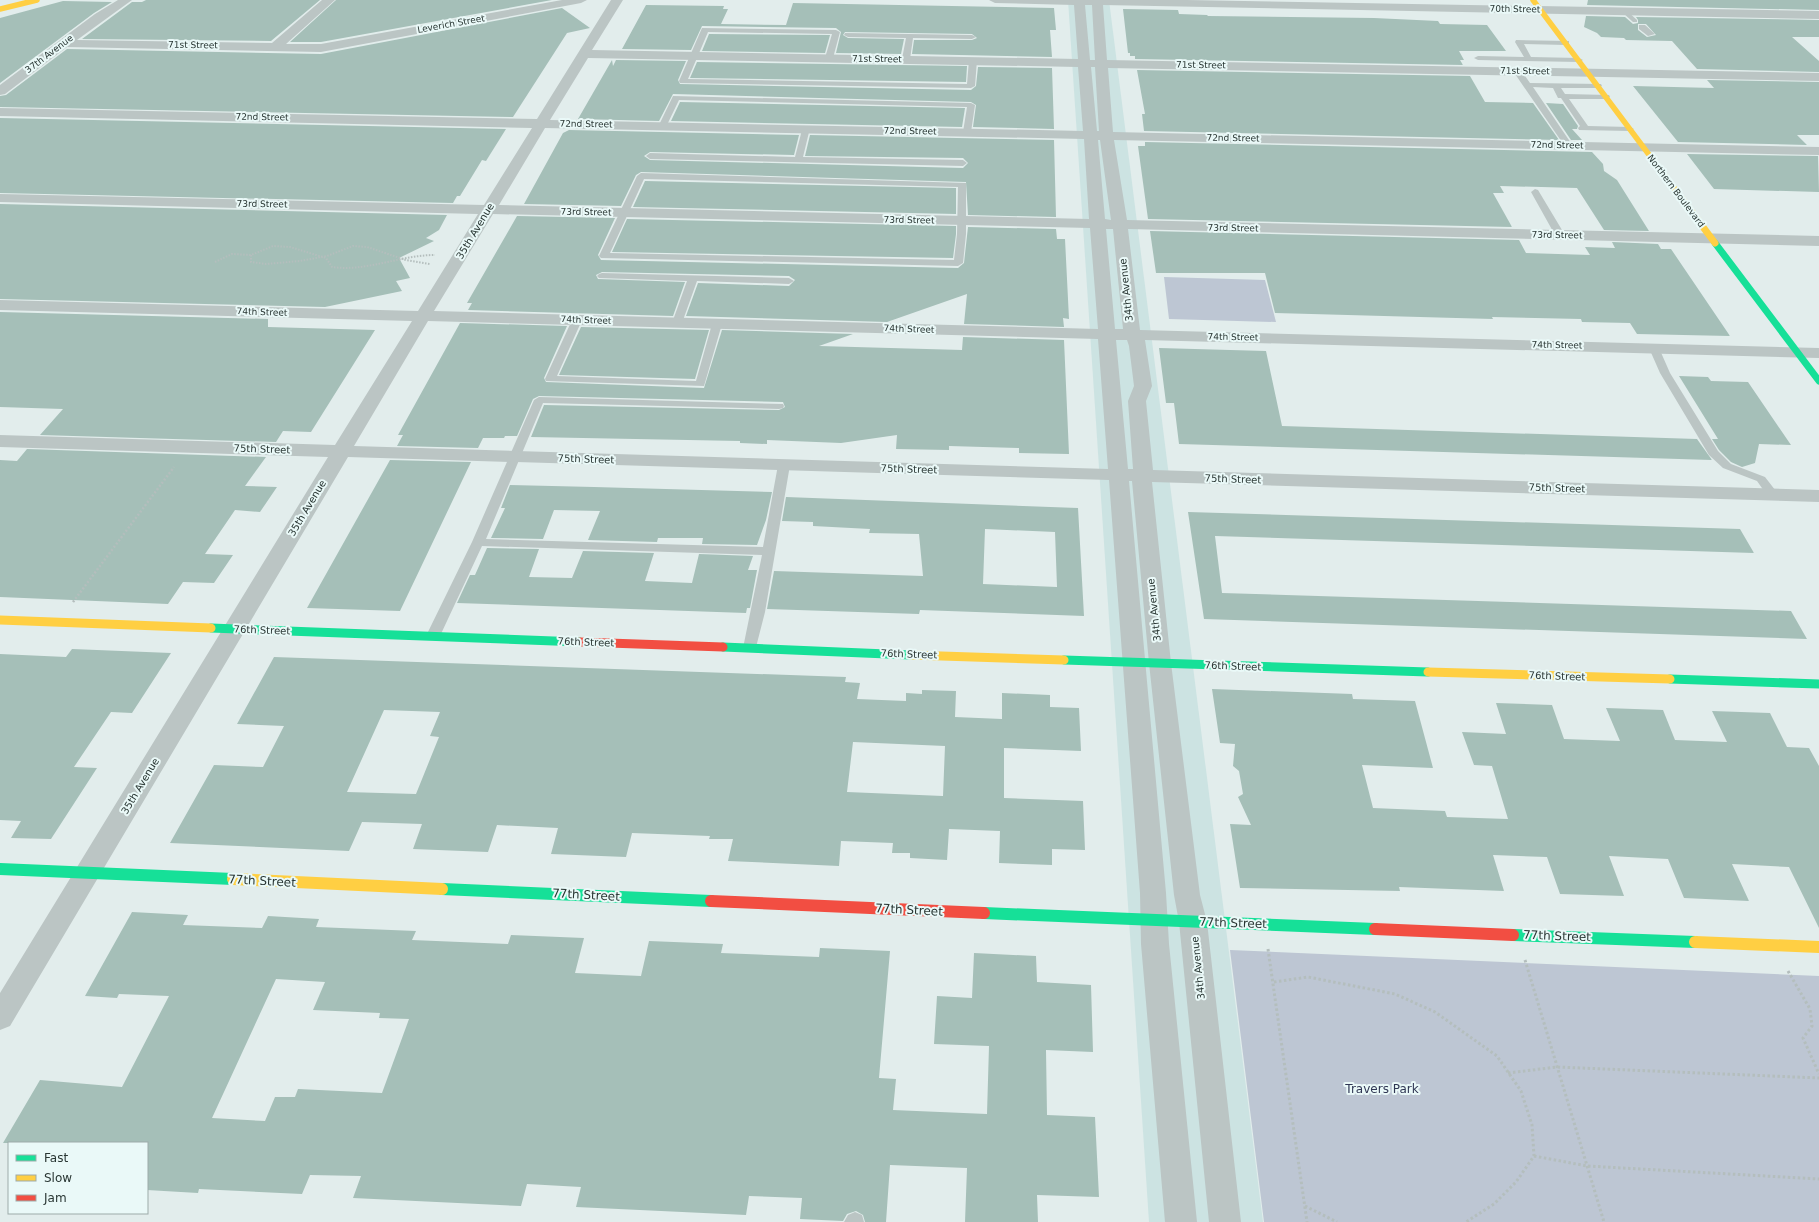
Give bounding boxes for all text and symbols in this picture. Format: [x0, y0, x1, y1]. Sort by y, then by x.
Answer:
street label: 70th Street [1489, 4, 1541, 14]
street label: Leverich Street [416, 13, 486, 35]
street label: 37th Avenue [23, 33, 75, 75]
street label: 71st Street [168, 40, 218, 50]
street label: 71st Street [852, 54, 902, 64]
street label: 71st Street [1176, 60, 1226, 70]
street label: 71st Street [1500, 66, 1550, 76]
street label: 72nd Street [235, 112, 289, 122]
street label: 72nd Street [559, 119, 613, 129]
street label: 72nd Street [883, 126, 937, 136]
street label: 72nd Street [1206, 133, 1260, 143]
street label: 72nd Street [1530, 140, 1584, 150]
street label: Northern Boulevard [1645, 153, 1707, 229]
street label: 73rd Street [236, 199, 288, 209]
street label: 35th Avenue [454, 201, 496, 261]
street label: 73rd Street [560, 207, 612, 217]
street label: 73rd Street [883, 215, 935, 225]
street label: 73rd Street [1207, 223, 1259, 233]
street label: 73rd Street [1531, 230, 1583, 240]
street label: 34th Avenue [1117, 258, 1135, 322]
street label: 74th Street [236, 306, 288, 318]
street label: 74th Street [560, 314, 612, 326]
street label: 74th Street [883, 323, 935, 335]
street label: 74th Street [1207, 332, 1259, 342]
street label: 74th Street [1531, 340, 1583, 350]
street label: 75th Street [234, 443, 291, 455]
street label: 75th Street [558, 453, 615, 465]
street label: 75th Street [881, 463, 938, 475]
street label: 75th Street [1205, 473, 1262, 485]
street label: 35th Avenue [286, 478, 328, 538]
street label: 75th Street [1529, 482, 1586, 494]
street label: 34th Avenue [1145, 578, 1163, 642]
street label: 76th Street [234, 624, 291, 636]
street label: 76th Street [558, 636, 615, 648]
street label: 76th Street [881, 648, 938, 660]
street label: 76th Street [1205, 660, 1262, 672]
street label: 76th Street [1529, 670, 1586, 682]
street label: 35th Avenue [119, 756, 161, 816]
street label: 77th Street [228, 872, 297, 890]
street label: 77th Street [552, 886, 621, 904]
street label: 77th Street [875, 901, 944, 919]
street label: 77th Street [1199, 915, 1267, 931]
street label: 77th Street [1523, 928, 1591, 944]
street label: 34th Avenue [1189, 936, 1207, 1000]
park label: Travers Park [1344, 1082, 1419, 1096]
legend [8, 1142, 148, 1214]
text: Fast [44, 1151, 68, 1165]
text: Slow [44, 1171, 72, 1185]
text: Jam [43, 1191, 67, 1205]

